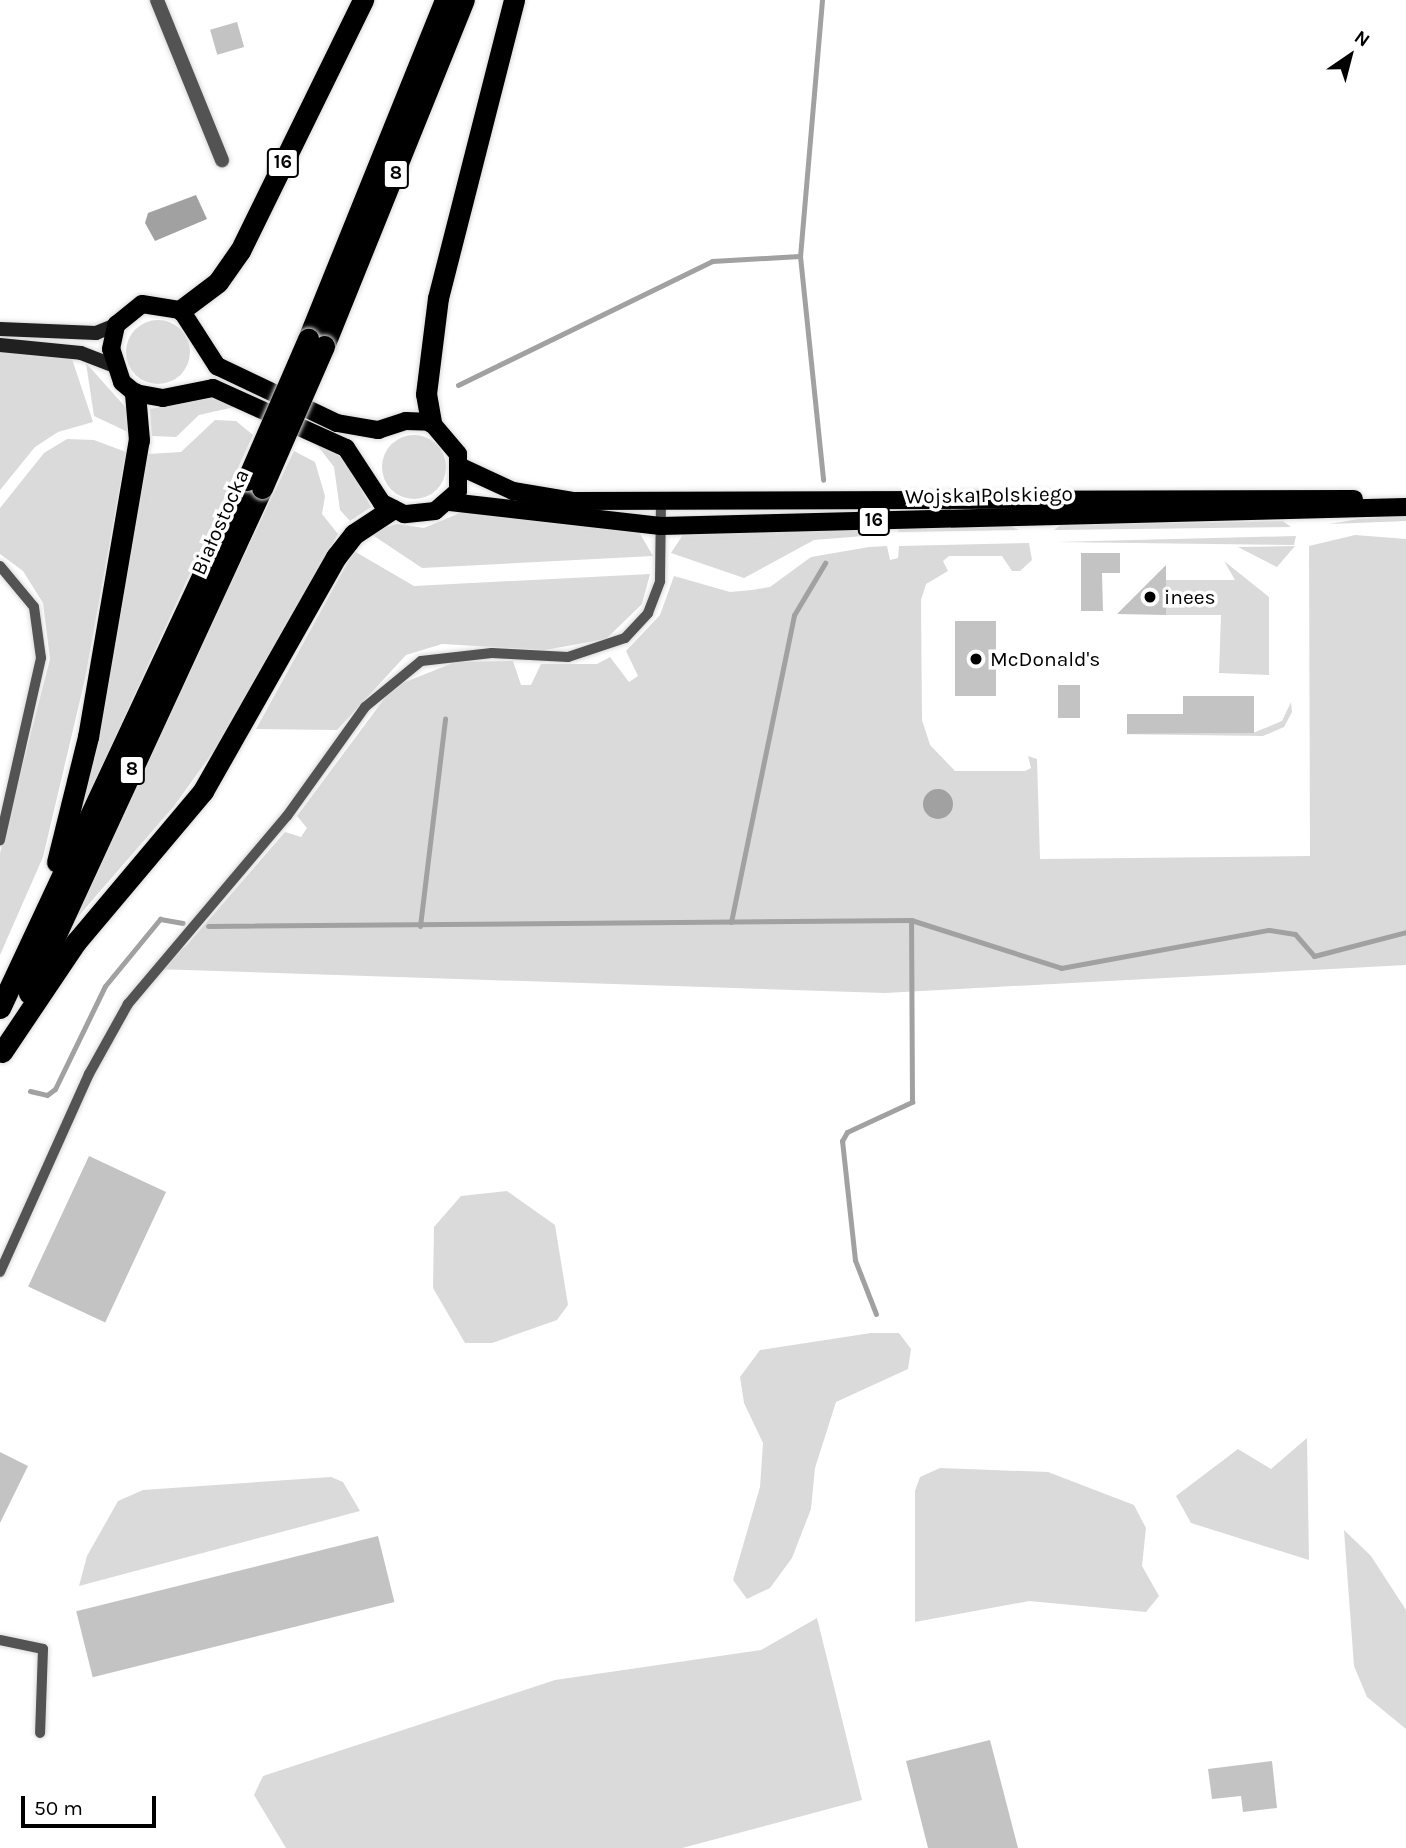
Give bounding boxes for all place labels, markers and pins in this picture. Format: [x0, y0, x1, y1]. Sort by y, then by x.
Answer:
place label: inees [1164, 584, 1216, 610]
marker: inees [1142, 589, 1158, 605]
place label: McDonald's [990, 646, 1100, 672]
marker: McDonald's [968, 651, 984, 667]

